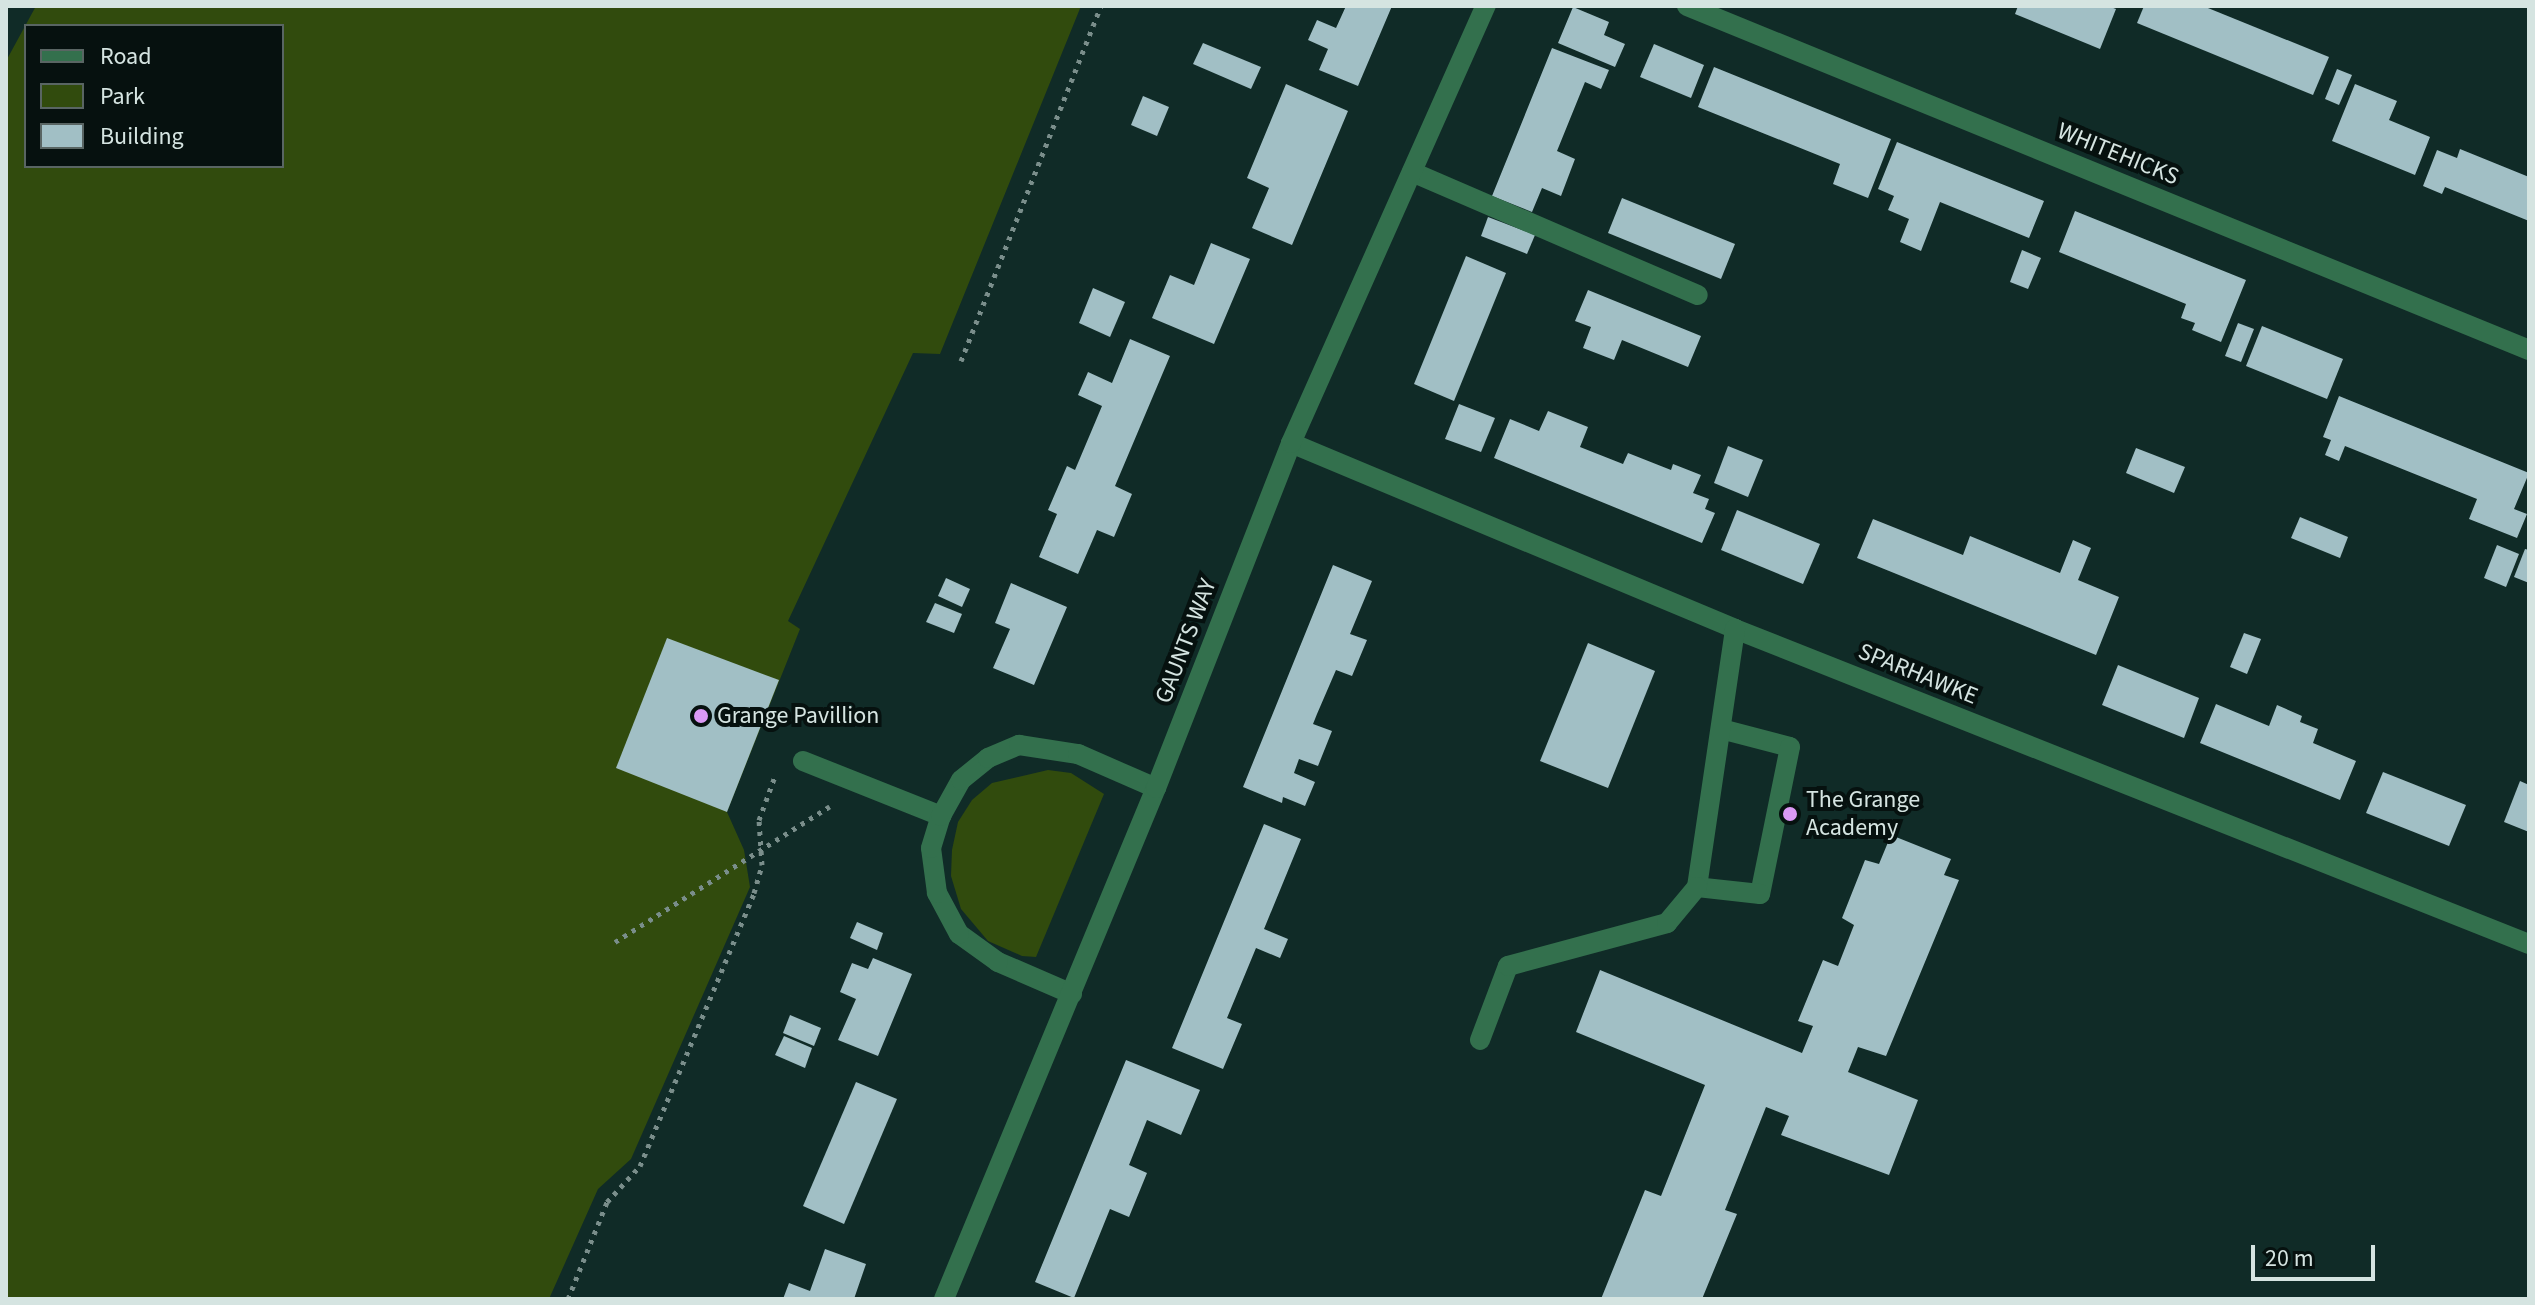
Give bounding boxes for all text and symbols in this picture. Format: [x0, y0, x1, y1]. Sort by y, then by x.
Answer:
legend [24, 24, 284, 168]
text: Road [100, 39, 152, 74]
text: Park [100, 79, 145, 114]
street label: WHITEHICKS [2053, 117, 2183, 191]
text: Building [100, 119, 184, 154]
street label: GAUNTS WAY [1149, 575, 1223, 707]
street label: SPARHAWKE [1854, 637, 1982, 711]
place label: Grange Pavillion [717, 702, 879, 730]
marker: Grange Pavillion [692, 707, 710, 725]
place label: The Grange Academy [1806, 786, 1920, 842]
marker: The Grange Academy [1781, 805, 1799, 823]
scale bar [2255, 1229, 2379, 1279]
text: 20 m [2265, 1241, 2314, 1276]

